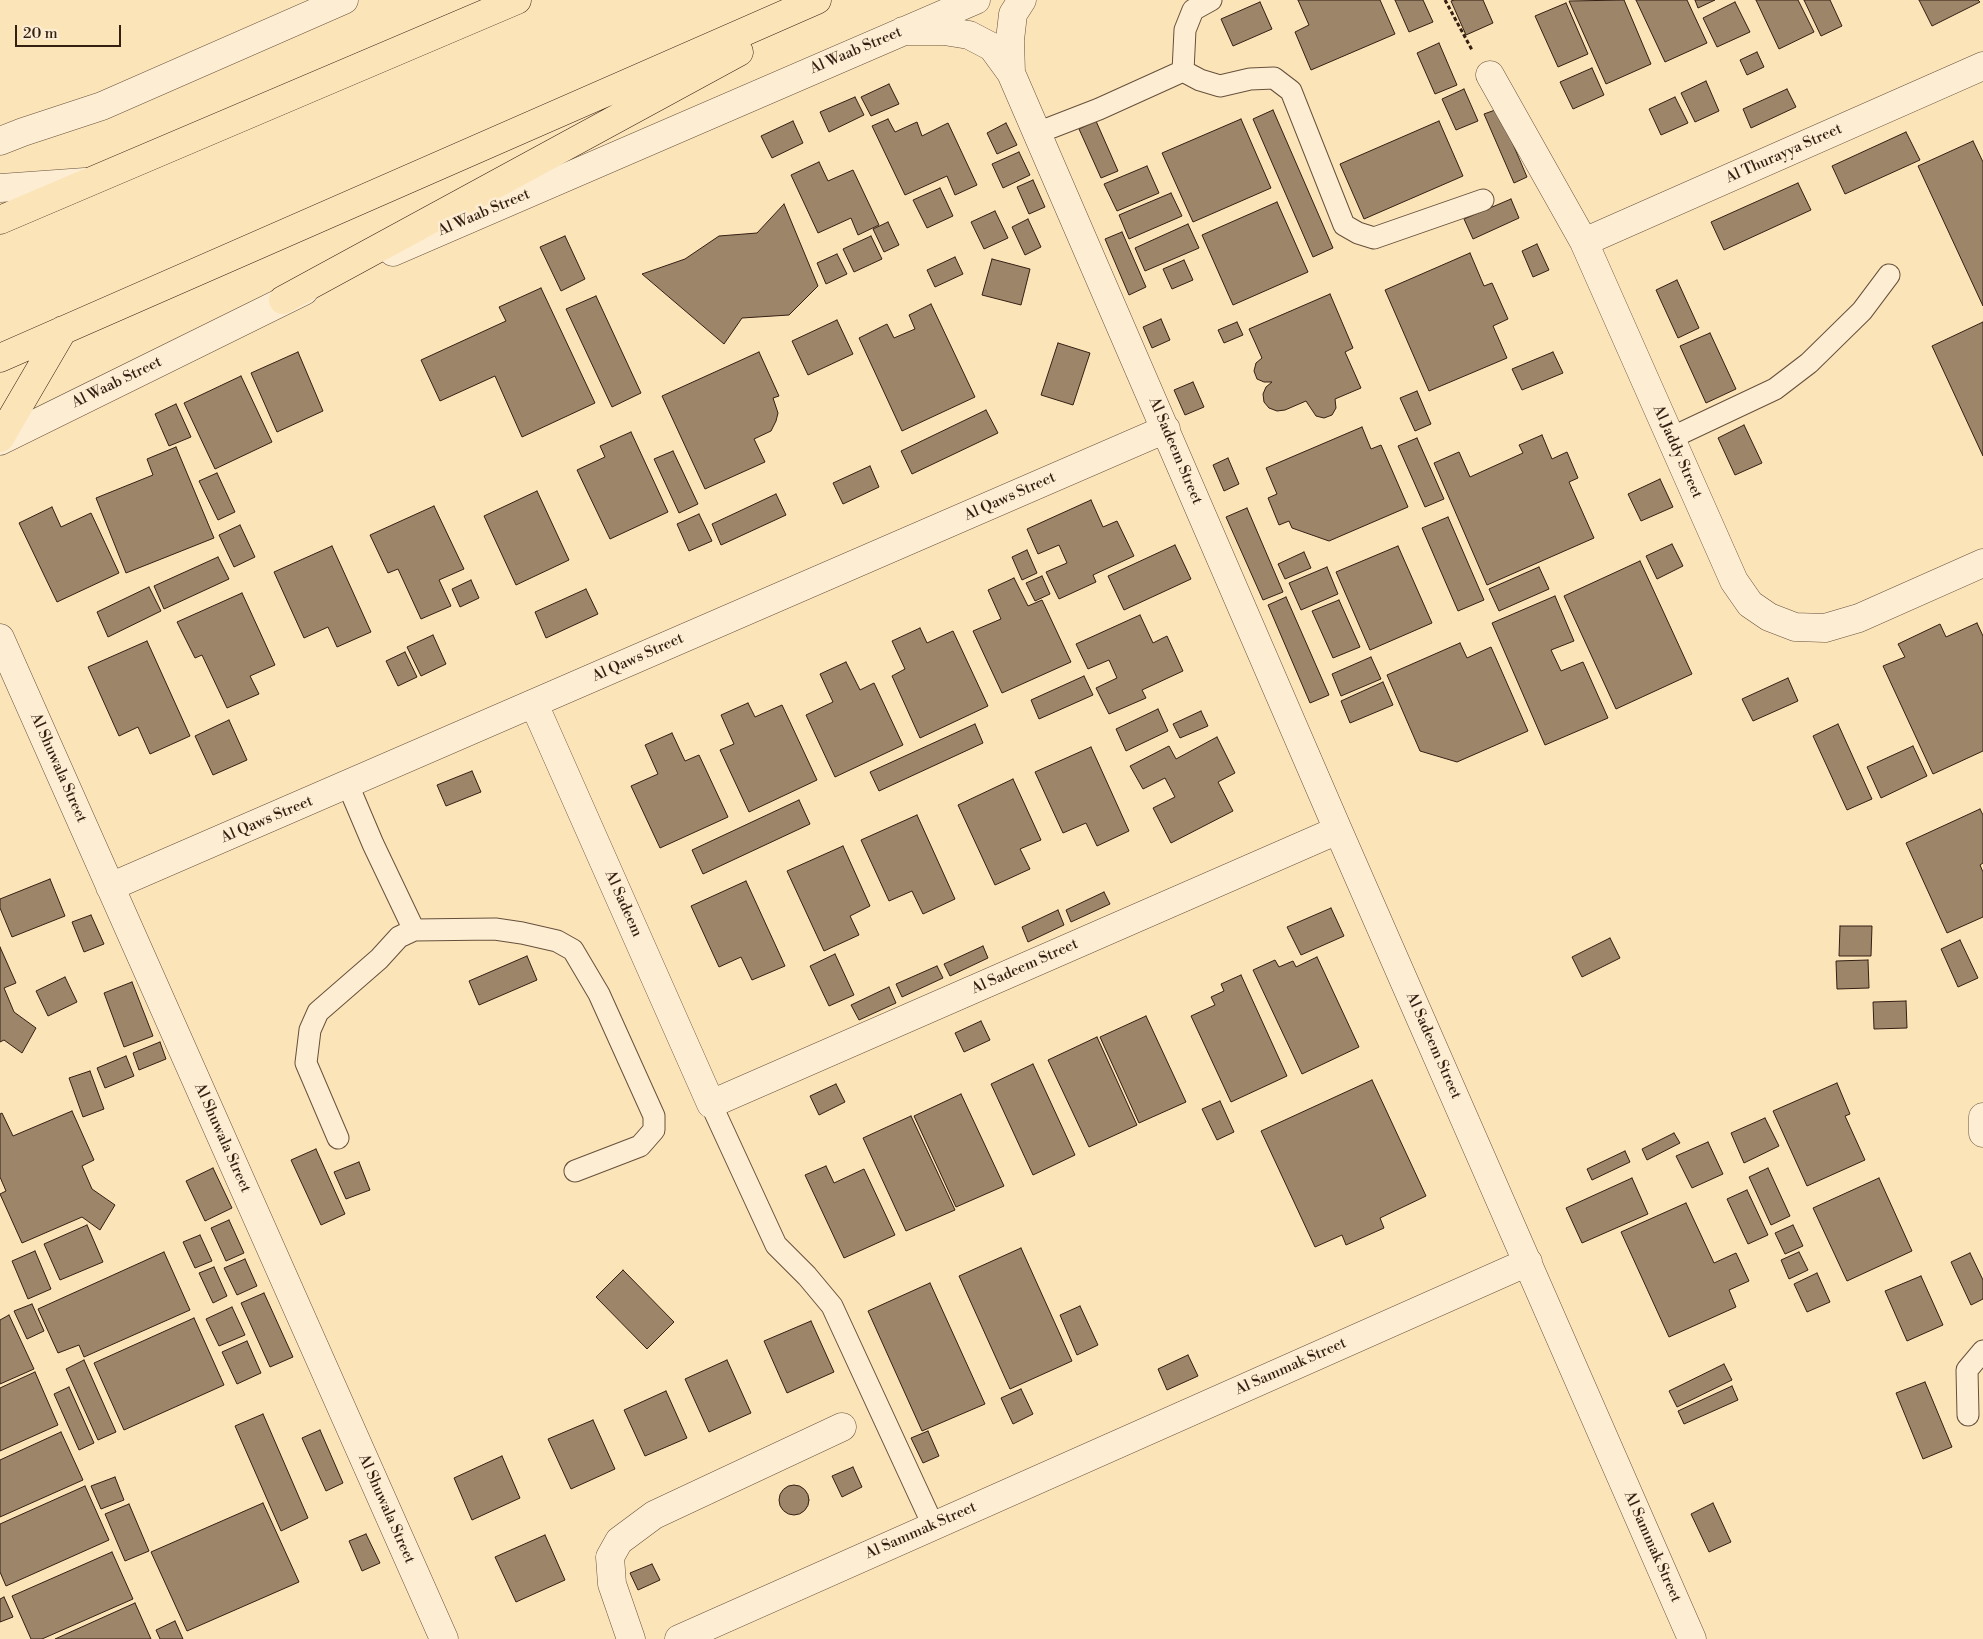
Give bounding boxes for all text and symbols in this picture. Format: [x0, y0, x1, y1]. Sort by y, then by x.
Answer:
scale bar [18, 15, 124, 47]
text: 20 m [23, 24, 58, 43]
street label: Al Waab Street [807, 24, 905, 78]
street label: Al Thurayya Street [1723, 120, 1845, 188]
street label: Al Waab Street [435, 186, 533, 240]
street label: Al Waab Street [69, 353, 165, 413]
street label: Al Sadeem Street [1144, 395, 1206, 507]
street label: Al Jaddy Street [1648, 403, 1706, 501]
street label: Al Qaws Street [962, 469, 1058, 525]
street label: Al Qaws Street [590, 630, 686, 686]
street label: Al Shuwala Street [26, 711, 90, 825]
street label: Al Qaws Street [218, 793, 316, 847]
street label: Al Sadeem [600, 868, 646, 940]
street label: Al Sadeem Street [969, 935, 1081, 999]
street label: Al Sadeem Street [1401, 990, 1465, 1102]
street label: Al Shuwala Street [190, 1081, 254, 1195]
street label: Al Sammak Street [1233, 1334, 1349, 1400]
street label: Al Shuwala Street [354, 1452, 418, 1566]
street label: Al Sammak Street [1619, 1489, 1685, 1605]
street label: Al Sammak Street [863, 1498, 979, 1564]

